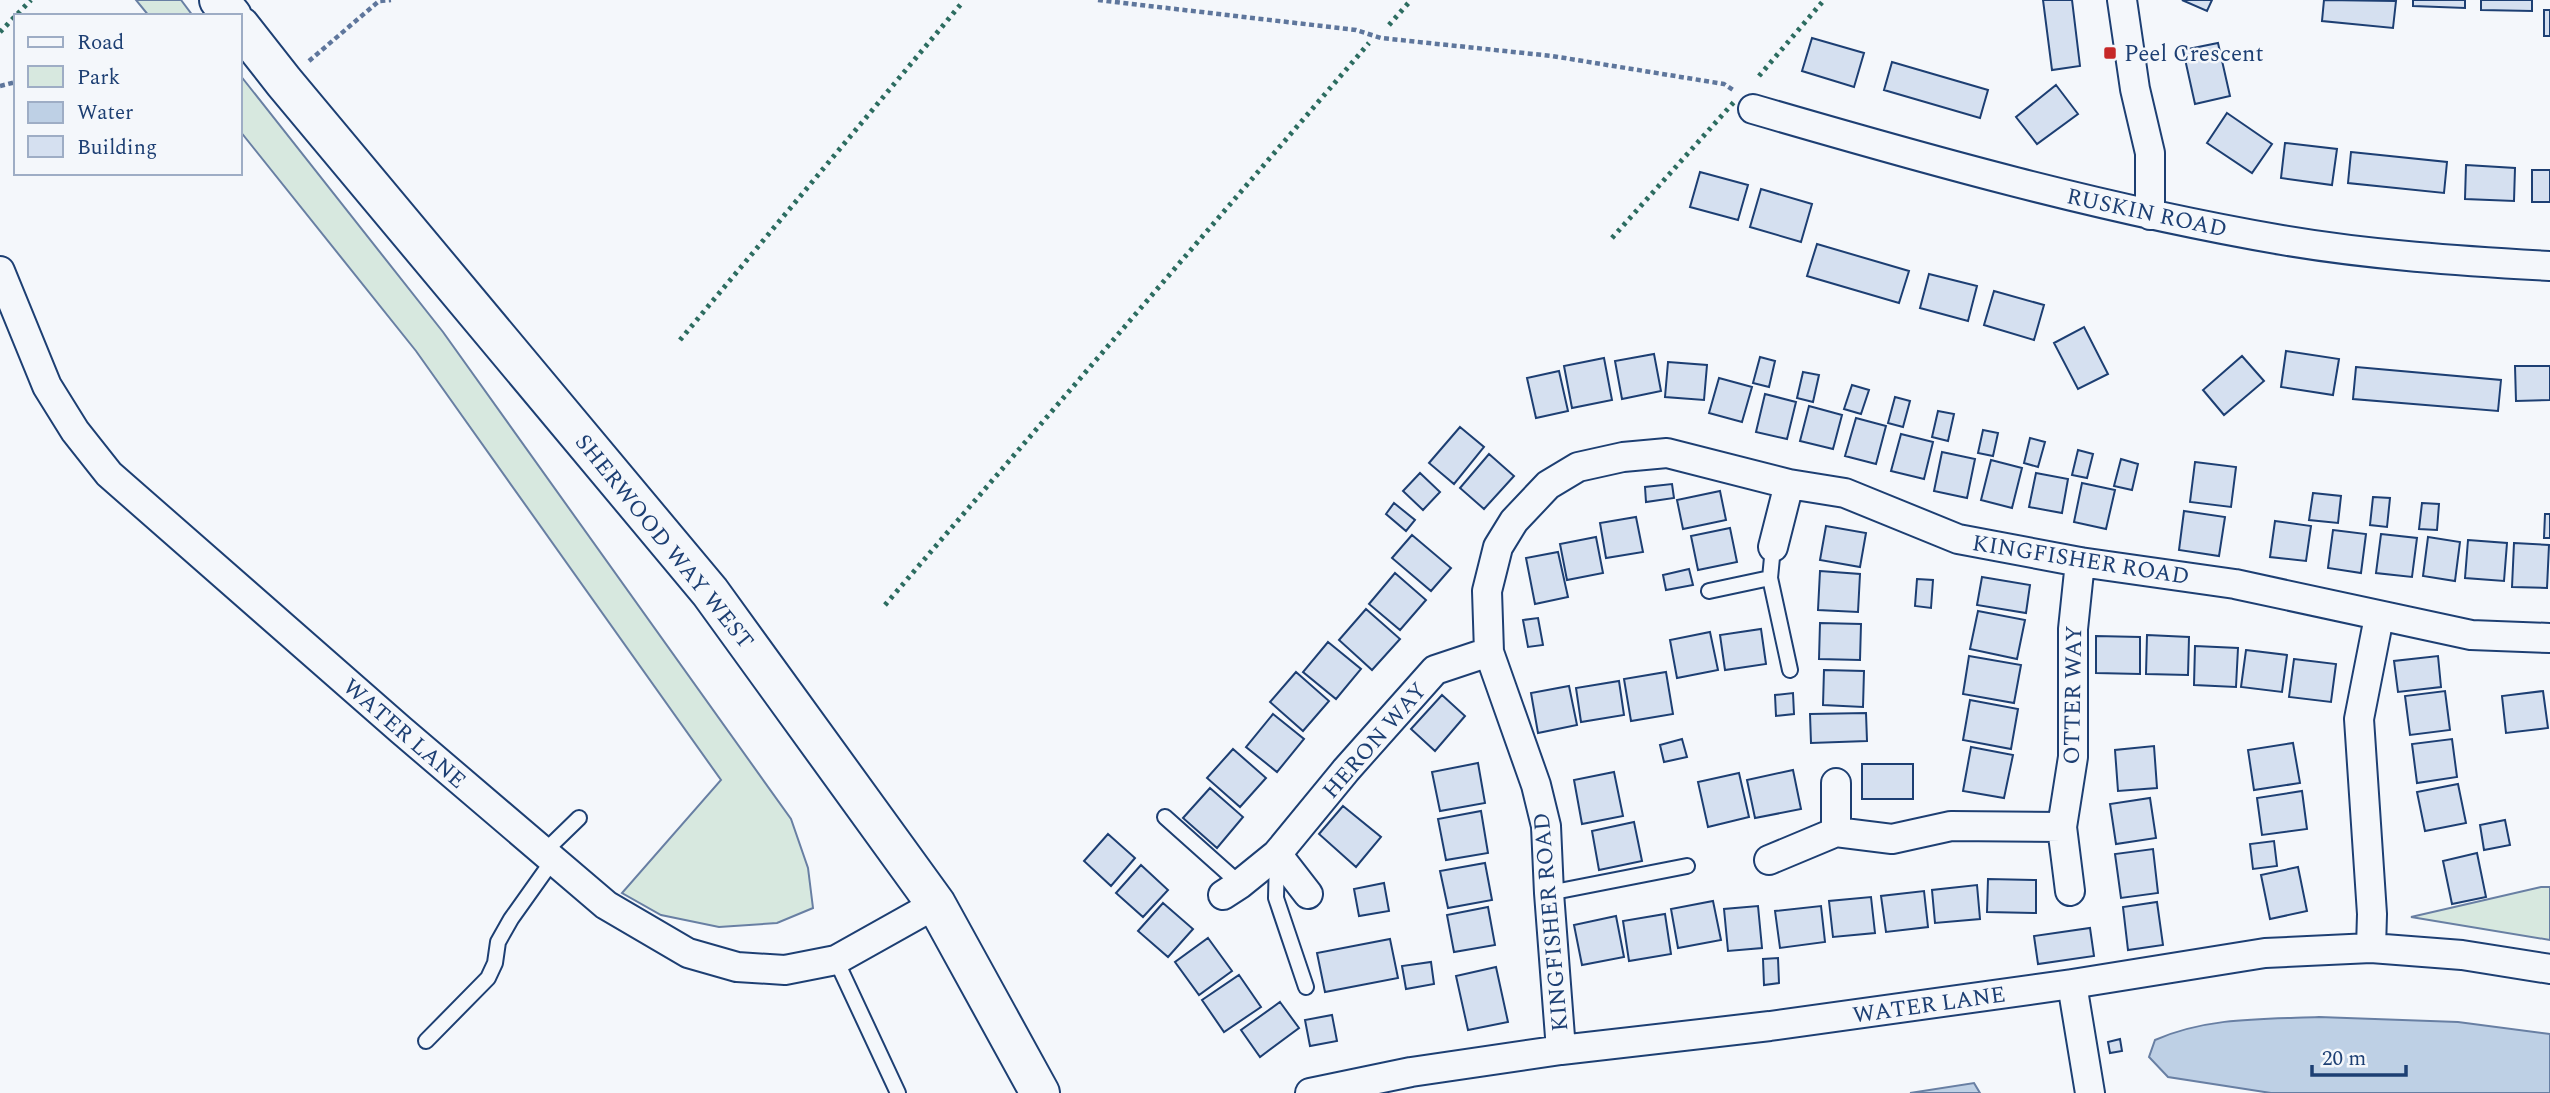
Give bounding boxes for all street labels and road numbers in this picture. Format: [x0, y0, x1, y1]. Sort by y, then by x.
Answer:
street label: RUSKIN ROAD [2063, 179, 2230, 248]
street label: SHERWOOD WAY WEST [566, 427, 762, 657]
street label: KINGFISHER ROAD [1970, 526, 2192, 595]
street label: OTTER WAY [2055, 625, 2092, 765]
street label: WATER LANE [334, 670, 474, 798]
street label: HERON WAY [1314, 675, 1436, 807]
street label: KINGFISHER ROAD [1524, 811, 1578, 1033]
street label: WATER LANE [1850, 977, 2008, 1034]

